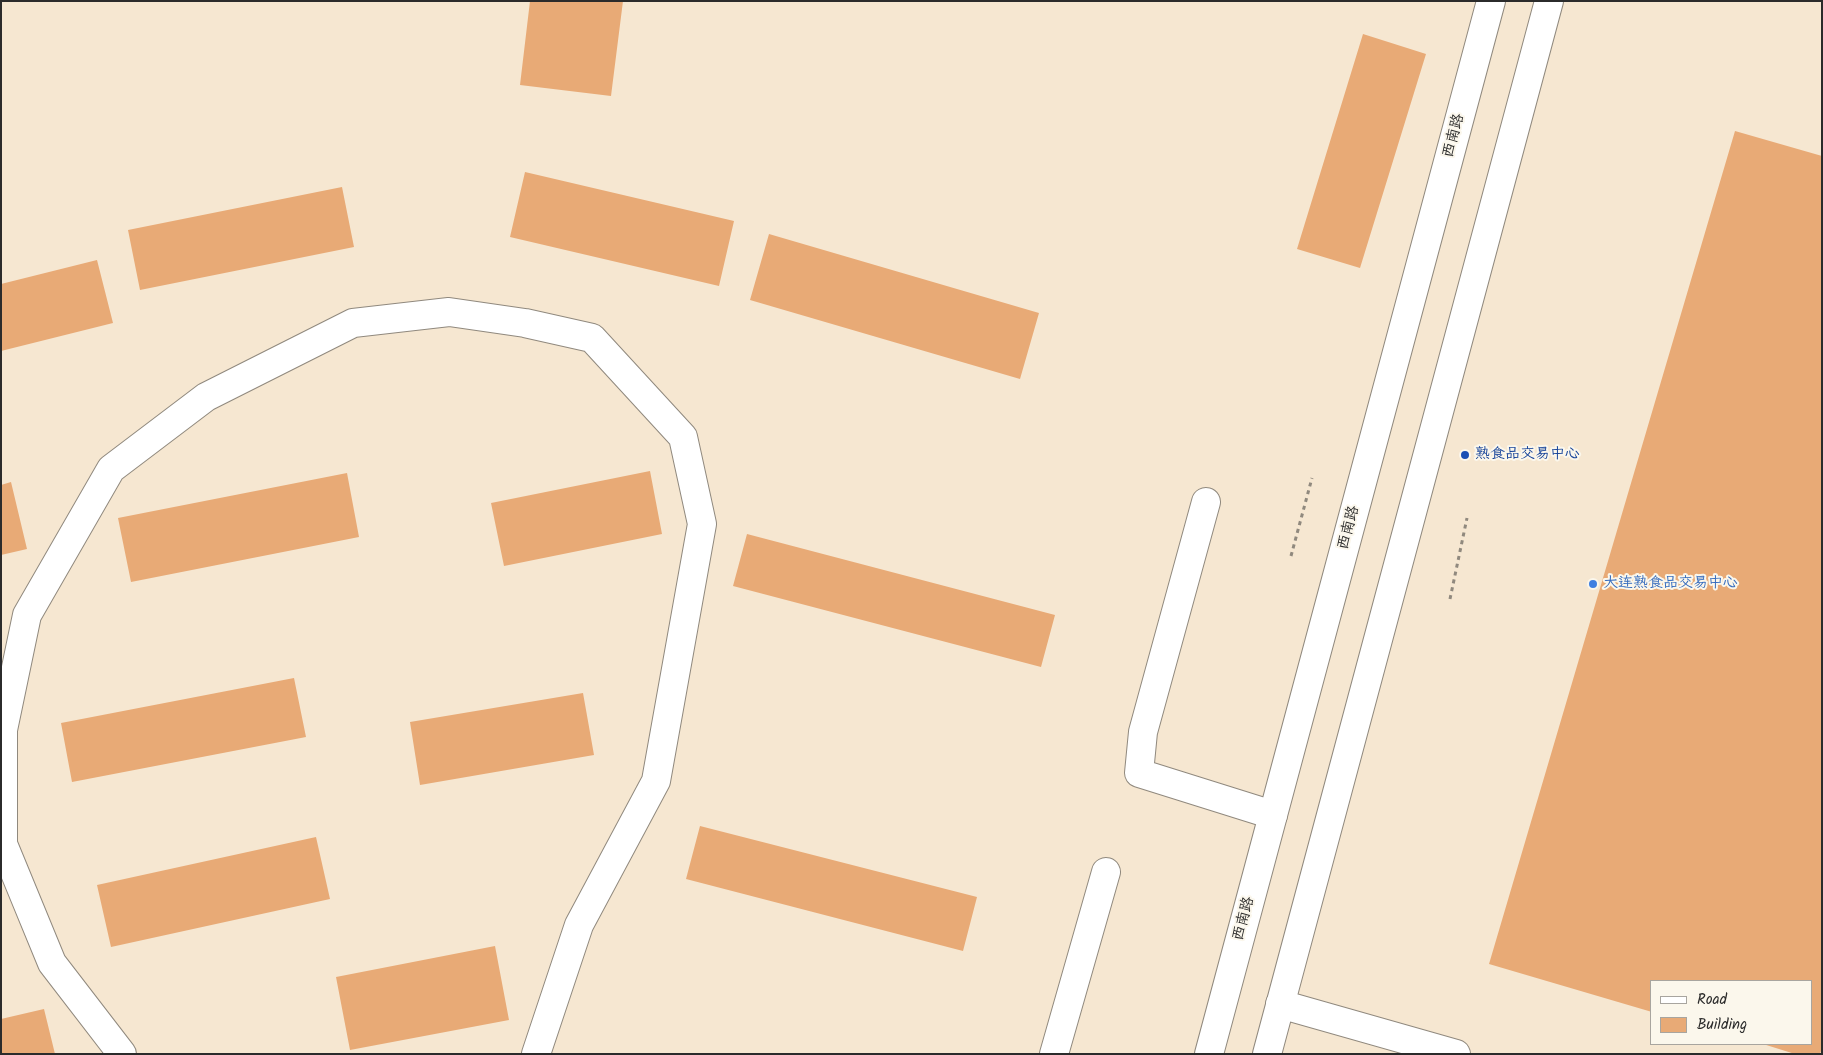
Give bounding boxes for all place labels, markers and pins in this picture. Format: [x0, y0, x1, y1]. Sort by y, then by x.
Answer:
place label: 熟食品交易中心 [1475, 446, 1580, 464]
marker: 熟食品交易中心 [1459, 449, 1471, 461]
place label: 大连熟食品交易中心 [1603, 575, 1738, 593]
marker: 大连熟食品交易中心 [1587, 578, 1599, 590]

